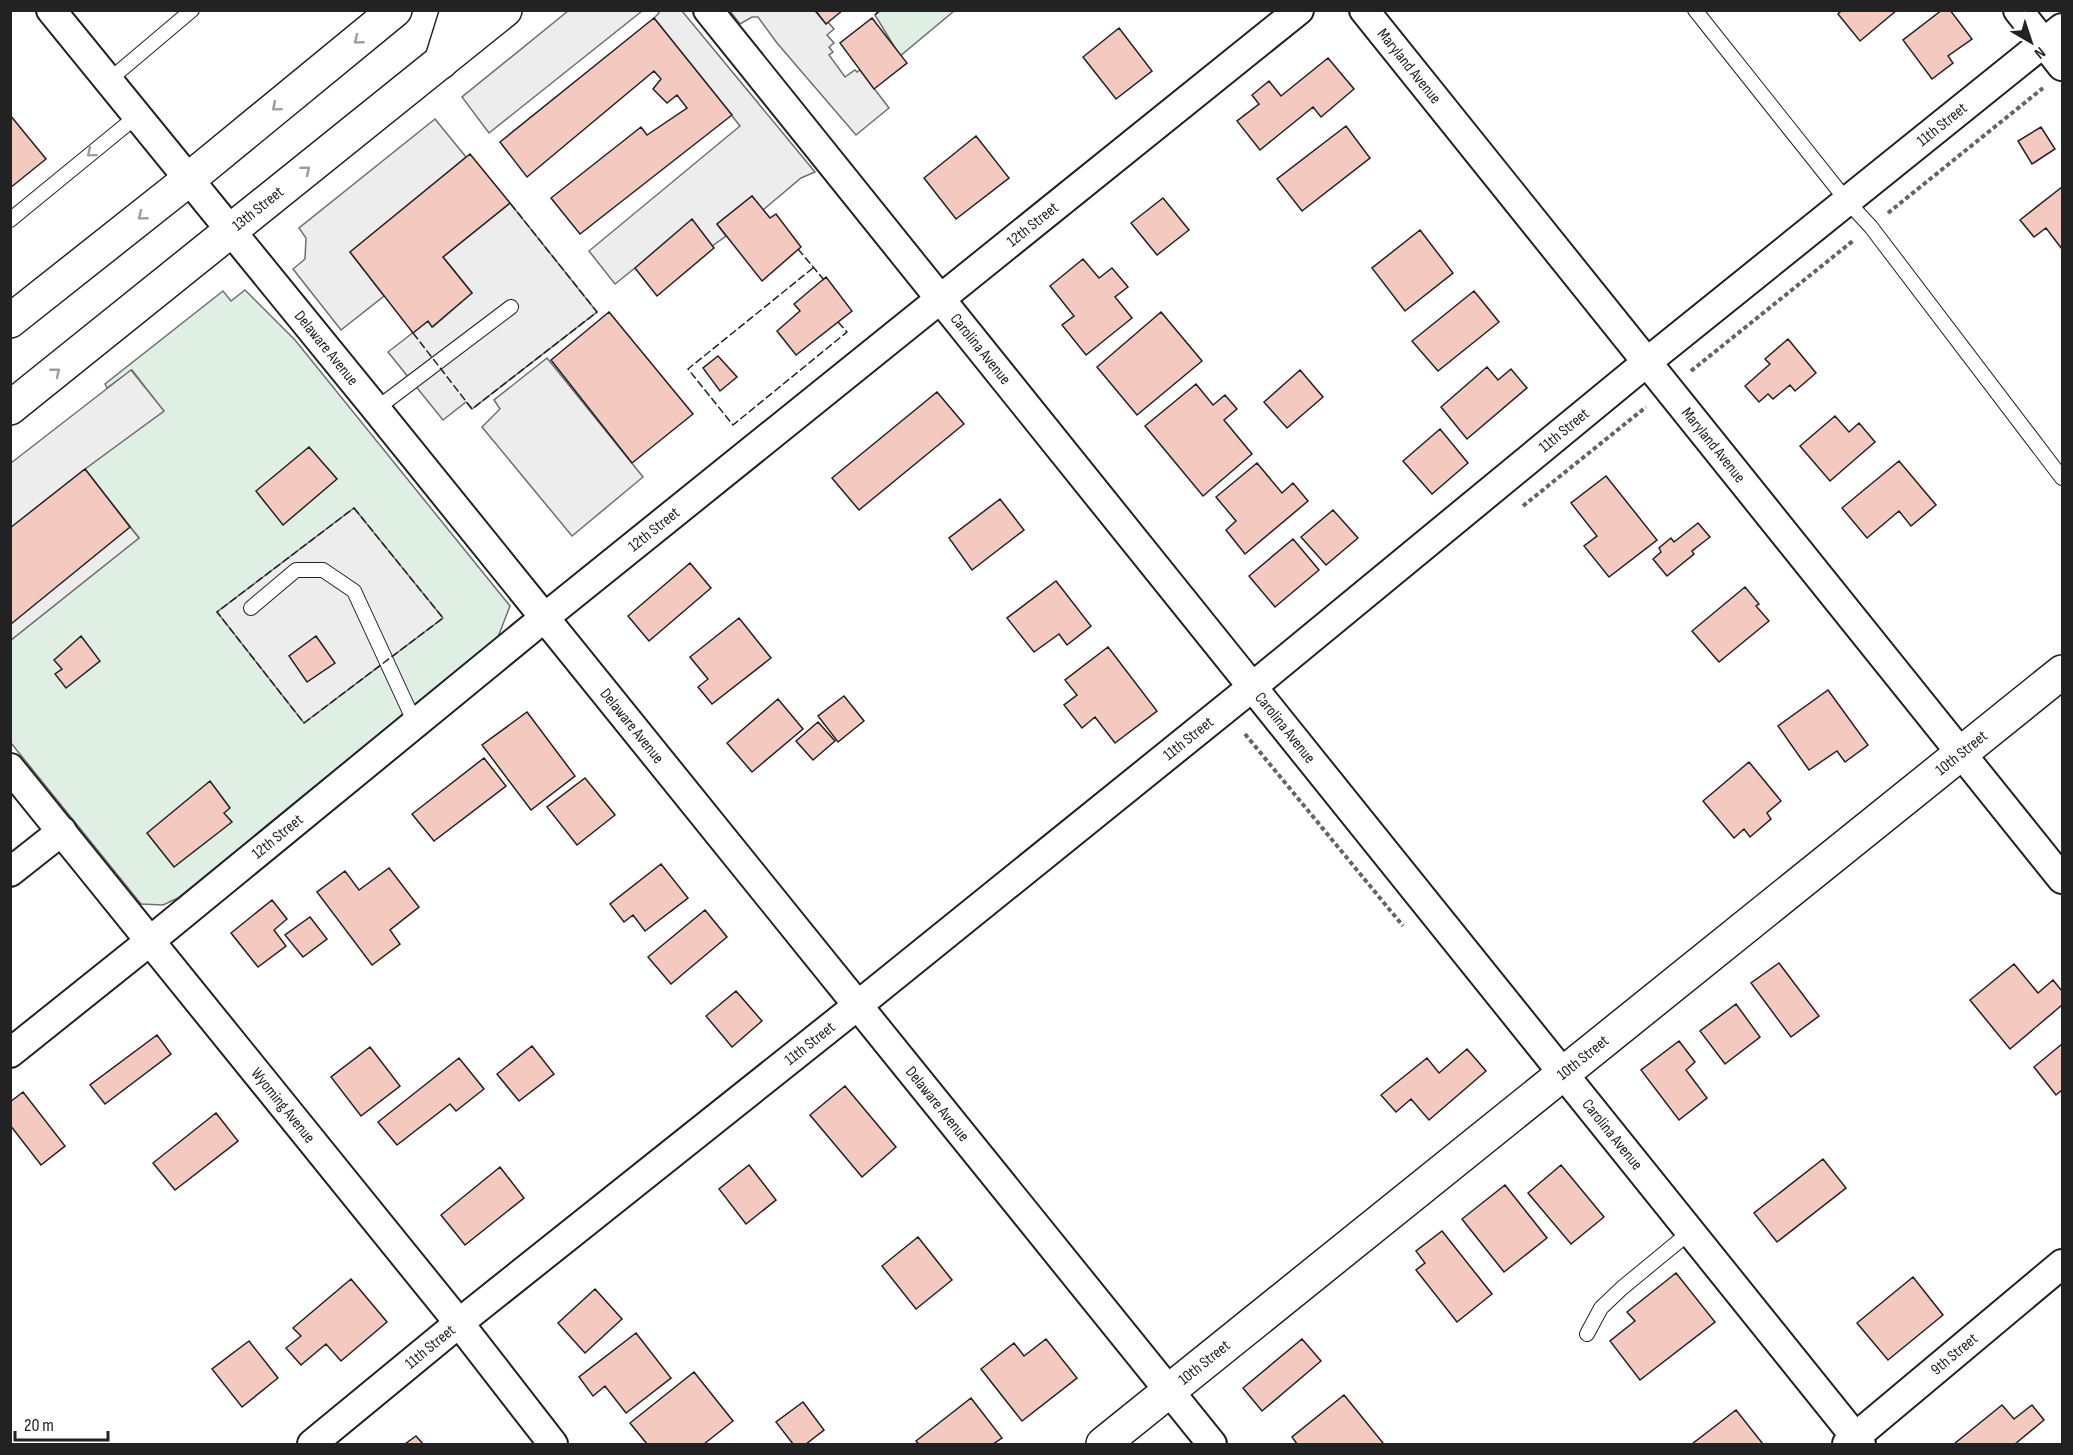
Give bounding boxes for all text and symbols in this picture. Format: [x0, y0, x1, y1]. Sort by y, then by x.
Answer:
north arrow [2001, 12, 2061, 72]
street label: Maryland Avenue [1373, 25, 1445, 108]
one-way arrow [354, 33, 365, 44]
text: N [2030, 42, 2049, 63]
street label: 11th Street [1913, 99, 1971, 151]
one-way arrow [272, 100, 283, 111]
one-way arrow [87, 146, 98, 157]
one-way arrow [299, 167, 310, 178]
street label: 13th Street [228, 182, 287, 235]
street label: 12th Street [1003, 198, 1062, 251]
one-way arrow [138, 209, 149, 220]
street label: Delaware Avenue [290, 307, 362, 389]
street label: Carolina Avenue [946, 310, 1015, 388]
one-way arrow [49, 368, 60, 379]
street label: 11th Street [1535, 404, 1593, 456]
street label: Maryland Avenue [1678, 404, 1749, 486]
street label: 12th Street [624, 503, 684, 556]
street label: Delaware Avenue [596, 685, 668, 767]
street label: Carolina Avenue [1251, 688, 1319, 767]
street label: 11th Street [1159, 713, 1217, 765]
street label: 10th Street [1932, 726, 1991, 779]
street label: 12th Street [248, 810, 307, 863]
street label: 11th Street [781, 1018, 839, 1069]
street label: 10th Street [1553, 1031, 1613, 1084]
street label: Delaware Avenue [901, 1063, 973, 1145]
street label: Wyoming Avenue [247, 1064, 319, 1147]
street label: Carolina Avenue [1578, 1095, 1646, 1174]
street label: 11th Street [401, 1321, 459, 1373]
street label: 9th Street [1927, 1329, 1982, 1379]
street label: 10th Street [1175, 1336, 1234, 1389]
scale bar [15, 1404, 108, 1442]
text: 20 m [24, 1415, 54, 1436]

